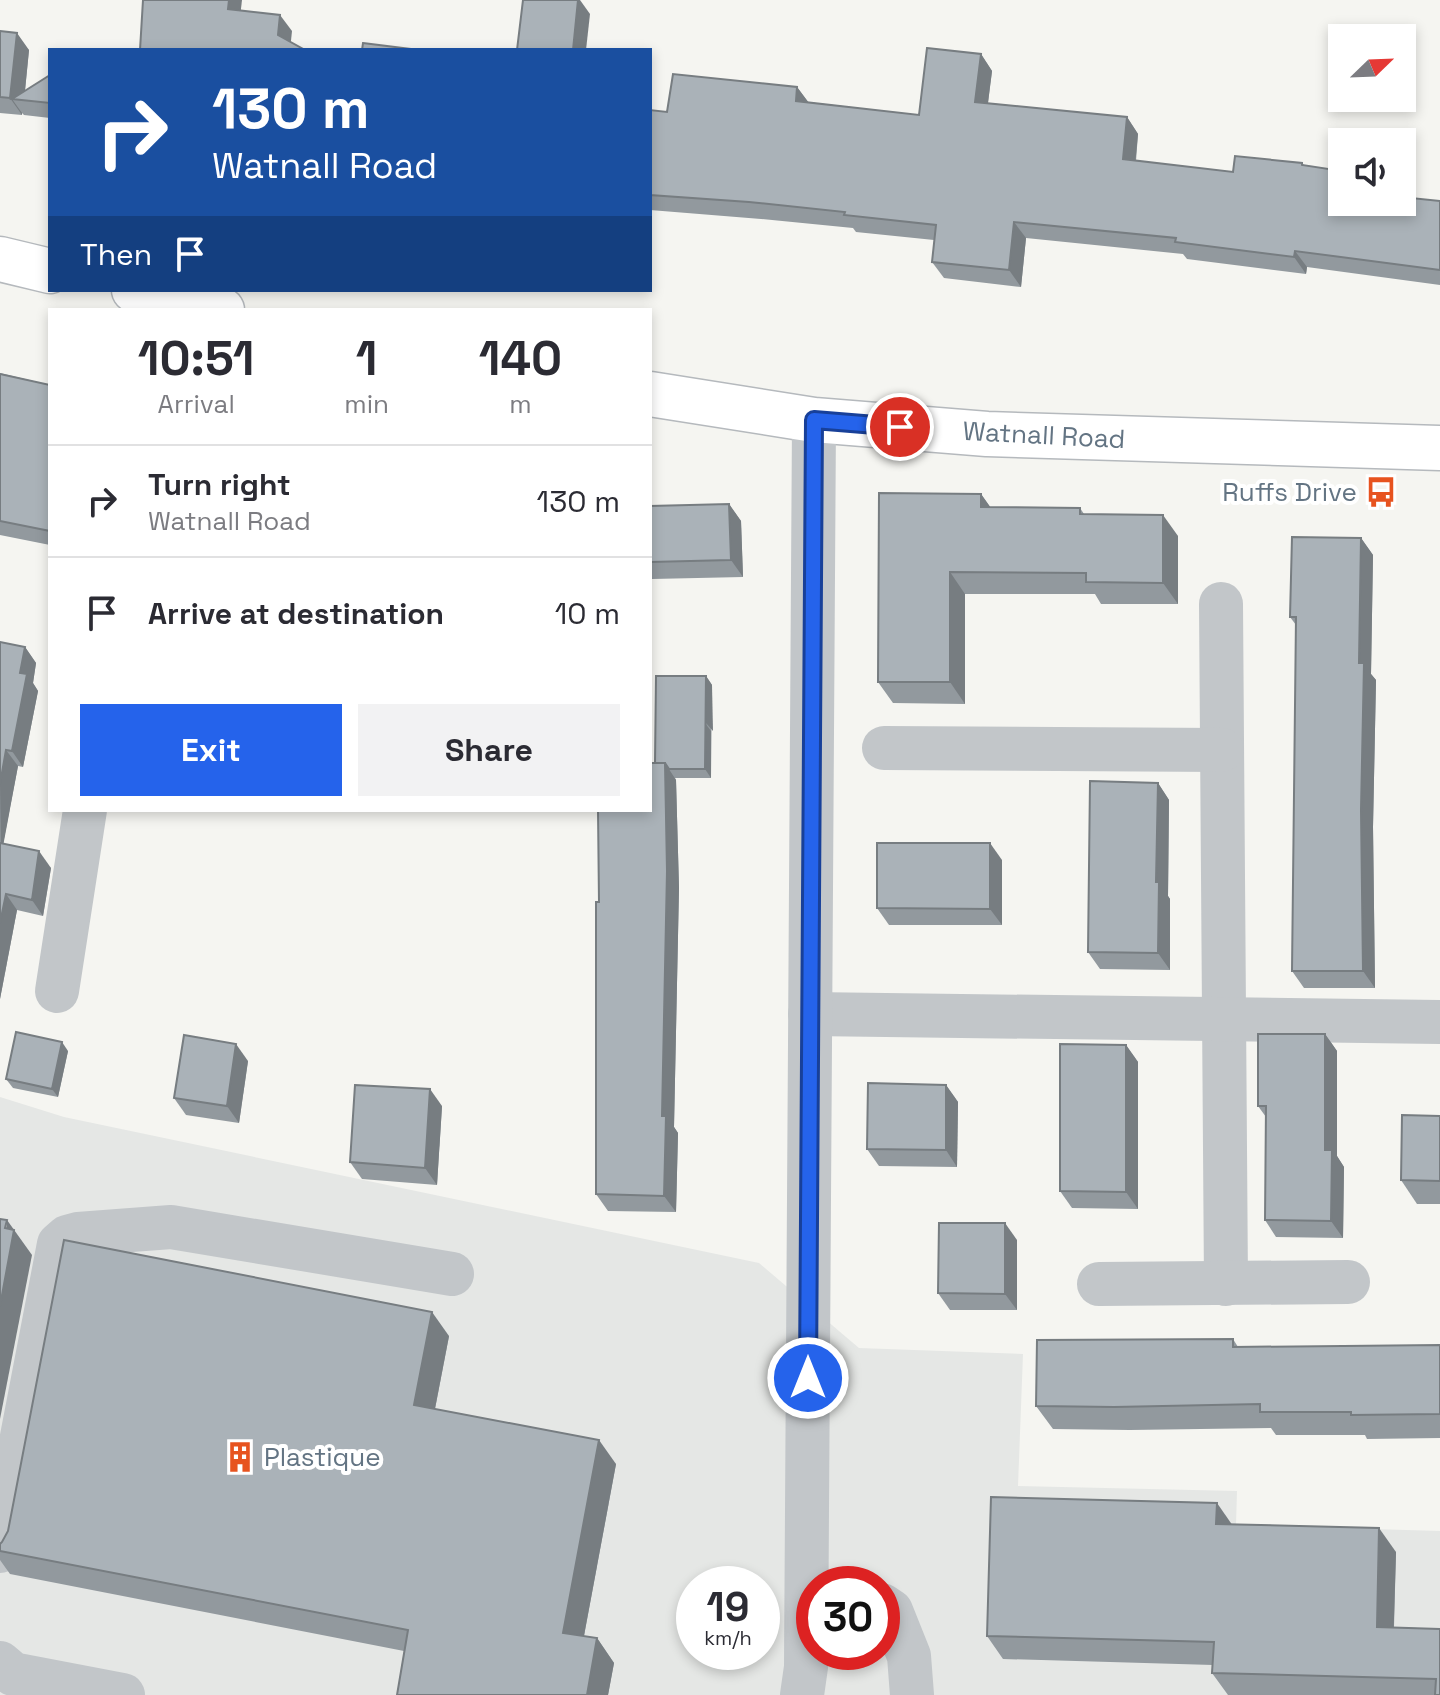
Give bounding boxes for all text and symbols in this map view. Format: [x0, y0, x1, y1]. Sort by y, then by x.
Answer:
north arrow [1328, 24, 1416, 112]
map controls [1328, 24, 1416, 216]
text: 130 m [212, 73, 370, 144]
icon: right [80, 80, 184, 184]
button: sound [1328, 128, 1416, 216]
text: Watnall Road [212, 143, 437, 189]
icon: arrive [168, 232, 212, 276]
text: Then [80, 235, 152, 274]
text: 10:51 [138, 328, 255, 389]
text: 1 [356, 328, 378, 389]
text: 140 [479, 328, 562, 389]
text: Arrival [158, 387, 235, 421]
text: min [344, 387, 389, 421]
text: m [509, 387, 532, 421]
pin [866, 393, 934, 461]
icon: arrive [878, 405, 922, 449]
street label: Watnall Road [962, 414, 1126, 456]
text: Turn right [148, 465, 291, 504]
place label: Ruffs Drive [1222, 475, 1357, 509]
bus stop icon: Ruffs Drive [1364, 475, 1398, 509]
icon: right [80, 479, 124, 523]
text: 130 m [537, 482, 620, 521]
text: Watnall Road [148, 504, 311, 538]
icon: arrive [80, 591, 124, 635]
text: Arrive at destination [148, 594, 444, 633]
text: 10 m [555, 594, 620, 633]
button: Exit [80, 704, 342, 796]
button: Share [358, 704, 620, 796]
position arrow [766, 1336, 850, 1420]
building icon: Plastique [223, 1440, 257, 1474]
place label: Plastique [264, 1440, 381, 1474]
speed limit sign: 30 [796, 1566, 900, 1670]
text: 19 [707, 1582, 749, 1633]
text: km/h [704, 1625, 752, 1651]

